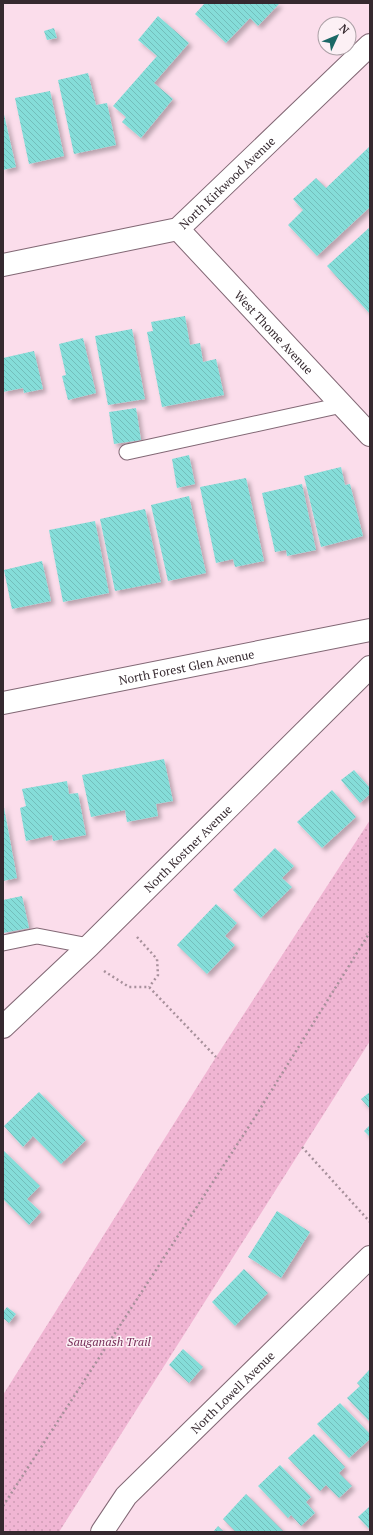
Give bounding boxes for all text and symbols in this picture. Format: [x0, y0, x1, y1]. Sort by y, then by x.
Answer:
north arrow [317, 16, 357, 56]
text: N [336, 21, 353, 37]
street label: North Kirkwood Avenue [175, 133, 278, 232]
street label: West Thome Avenue [232, 287, 317, 377]
street label: North Forest Glen Avenue [117, 646, 256, 687]
street label: North Kostner Avenue [140, 801, 235, 895]
park label: Sauganash Trail [67, 1334, 152, 1349]
street label: North Lowell Avenue [187, 1348, 277, 1436]

